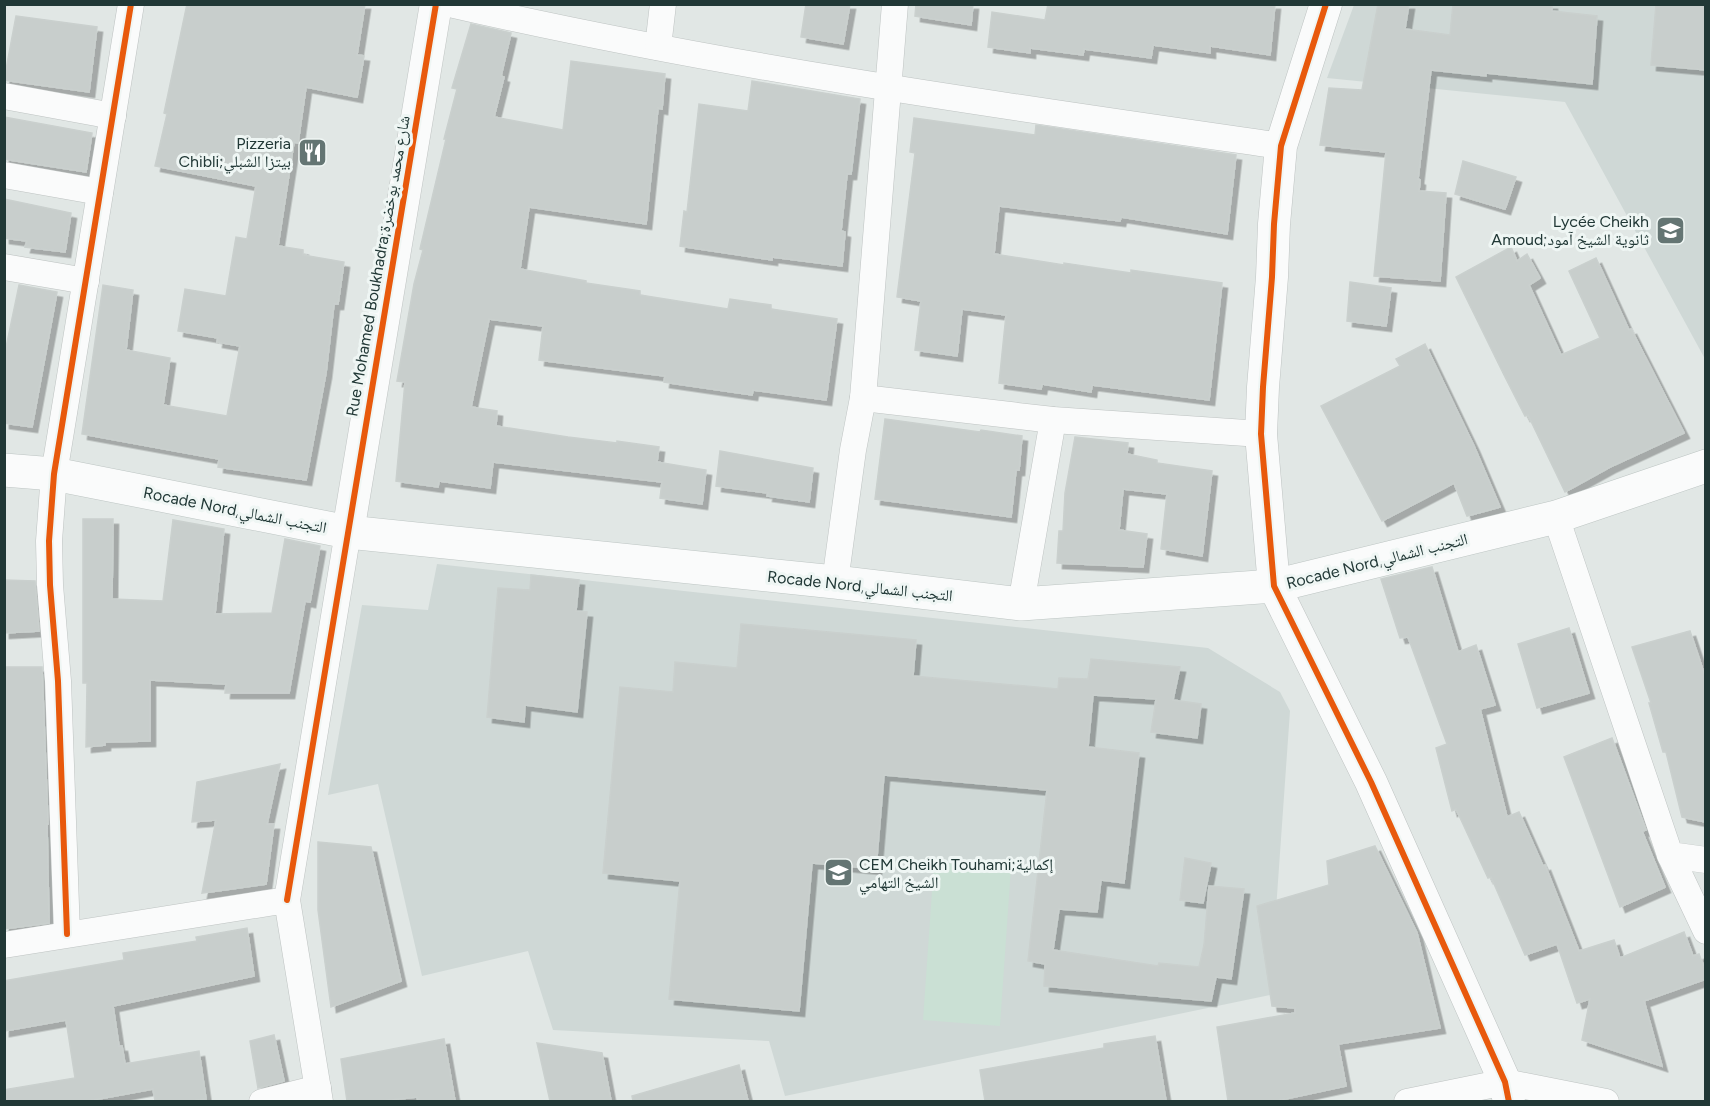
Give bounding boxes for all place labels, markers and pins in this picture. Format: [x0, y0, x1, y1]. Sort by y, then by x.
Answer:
place label: Pizzeria Chibli;بيتزا الشبلي [179, 134, 291, 174]
restaurant icon: Pizzeria Chibli;بيتزا الشبلي [296, 136, 328, 168]
place label: Lycée Cheikh Amoud;ثانوية الشيخ آمود [1491, 212, 1650, 250]
school or university icon: Lycée Cheikh Amoud;ثانوية الشيخ آمود [1654, 214, 1686, 246]
place label: CEM Cheikh Touhami;إكمالية الشيخ التهامي [859, 855, 1053, 895]
school or university icon: CEM Cheikh Touhami;إكمالية الشيخ التهامي [822, 857, 854, 889]

